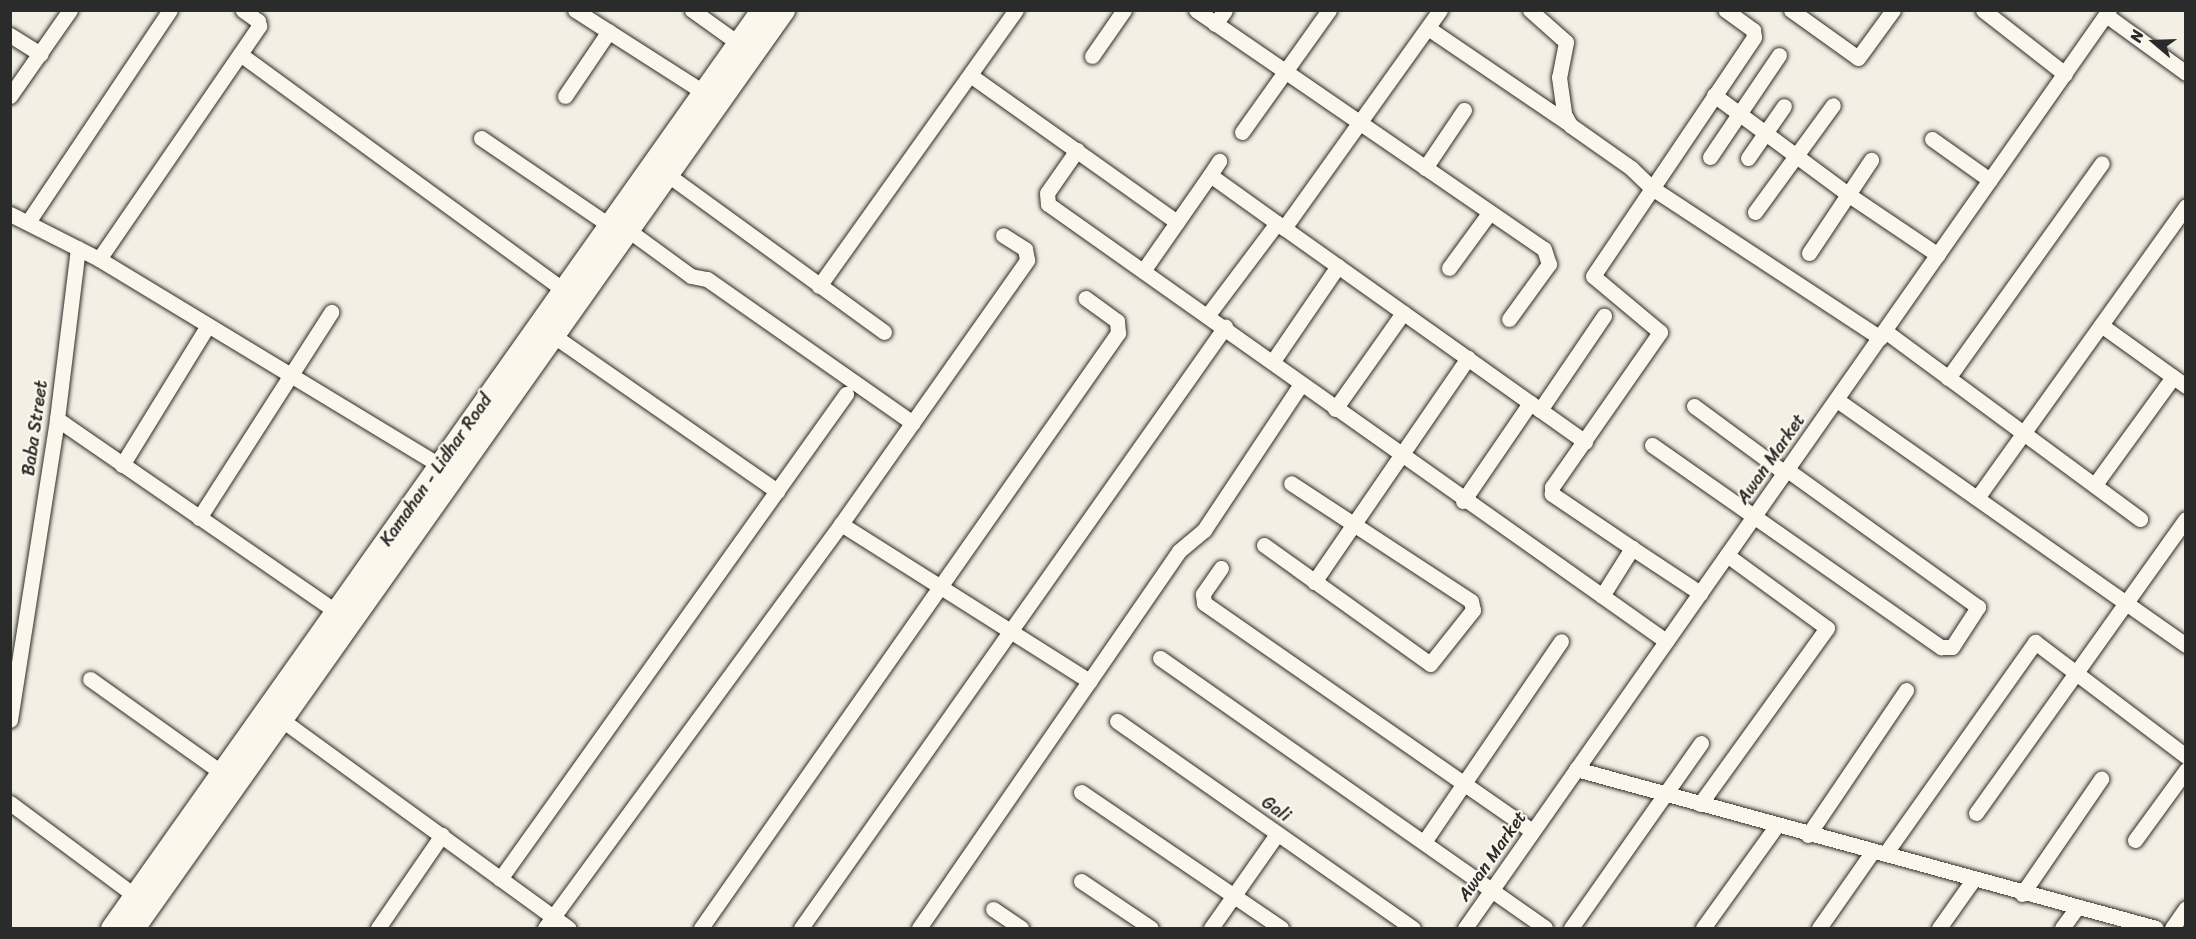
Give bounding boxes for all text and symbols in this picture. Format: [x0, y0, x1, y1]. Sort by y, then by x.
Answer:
north arrow [2124, 12, 2184, 72]
text: N [2121, 26, 2152, 46]
street label: Baba Street [18, 379, 52, 477]
street label: Kamahan - Lidhar Road [375, 390, 497, 550]
street label: Awan Market [1732, 410, 1810, 508]
street label: Gali [1257, 791, 1295, 827]
street label: Awan Market [1453, 807, 1531, 905]

